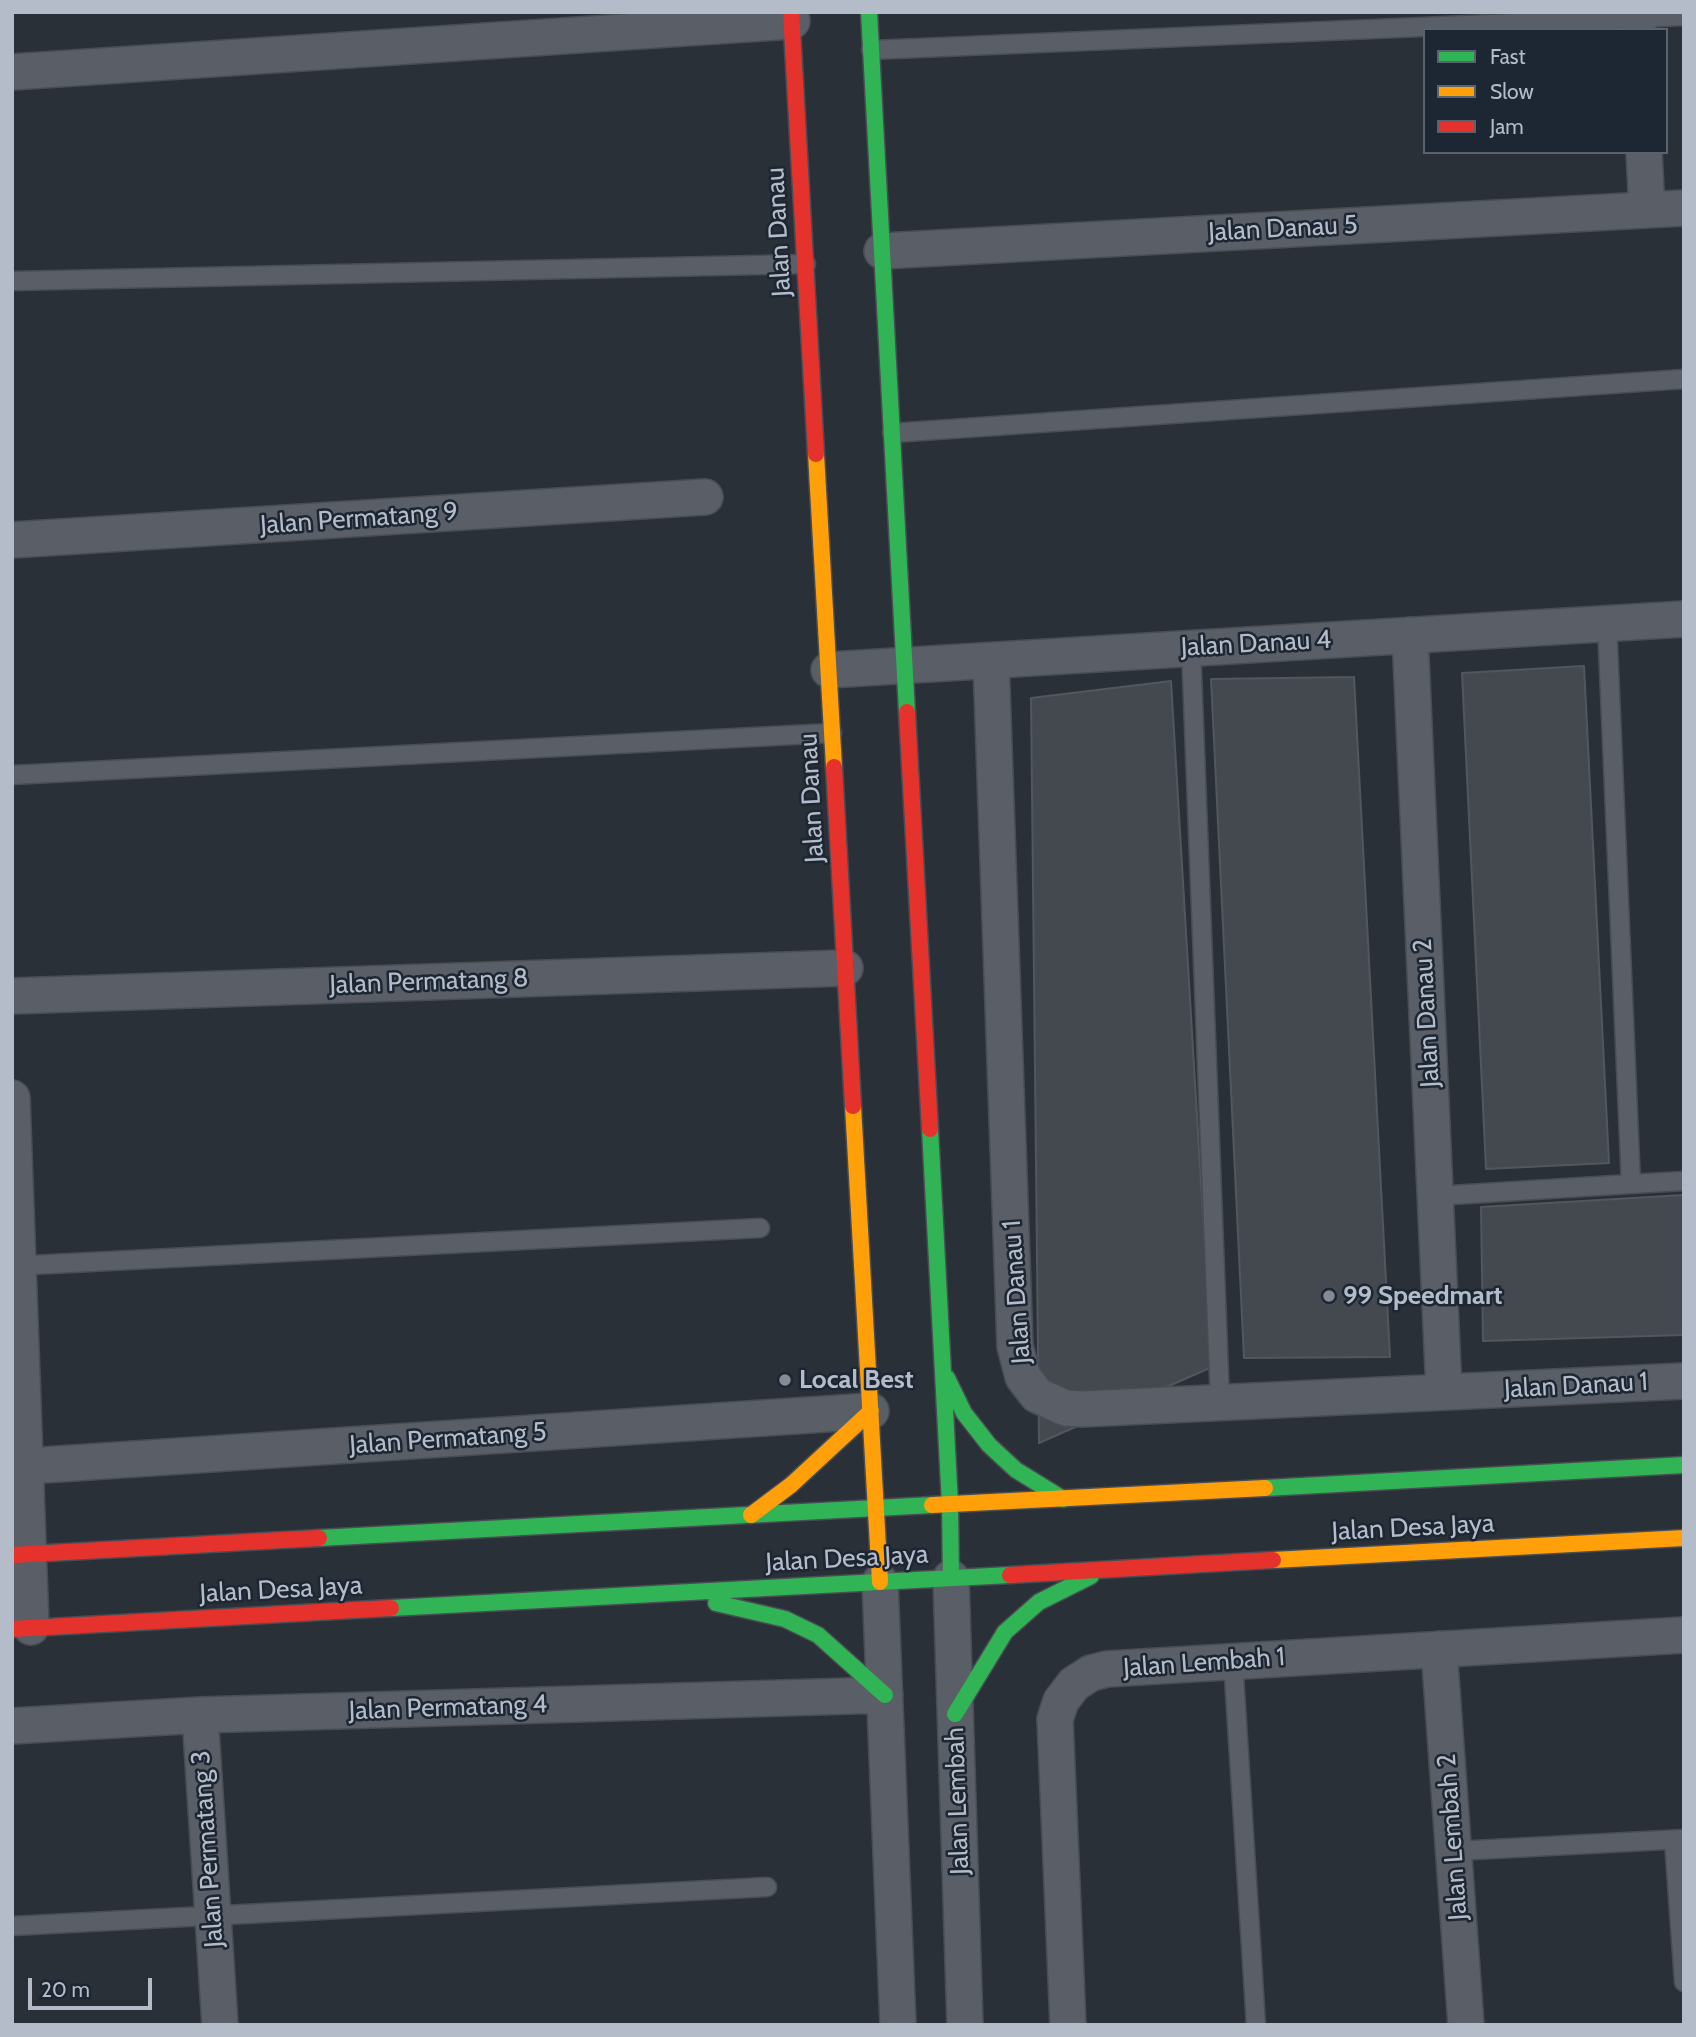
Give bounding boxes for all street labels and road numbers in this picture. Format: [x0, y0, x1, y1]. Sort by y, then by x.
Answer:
street label: Jalan Danau [760, 166, 798, 298]
street label: Jalan Danau 5 [1207, 210, 1359, 248]
street label: Jalan Permatang 9 [259, 497, 459, 541]
street label: Jalan Danau 4 [1180, 624, 1332, 664]
street label: Jalan Danau [793, 732, 831, 864]
street label: Jalan Danau 2 [1408, 938, 1446, 1088]
street label: Jalan Permatang 8 [329, 963, 529, 1001]
street label: Jalan Danau 1 [996, 1219, 1038, 1365]
street label: Jalan Danau 1 [1503, 1367, 1649, 1405]
street label: Jalan Permatang 5 [348, 1417, 548, 1461]
street label: Jalan Desa Jaya [1331, 1508, 1495, 1548]
street label: Jalan Desa Jaya [765, 1539, 929, 1579]
street label: Jalan Desa Jaya [199, 1570, 363, 1610]
street label: Jalan Lembah 1 [1122, 1642, 1286, 1684]
street label: Jalan Permatang 4 [348, 1689, 548, 1727]
street label: Jalan Lembah [940, 1727, 976, 1875]
street label: Jalan Permatang 3 [186, 1749, 230, 1949]
street label: Jalan Lembah 2 [1432, 1753, 1474, 1921]

